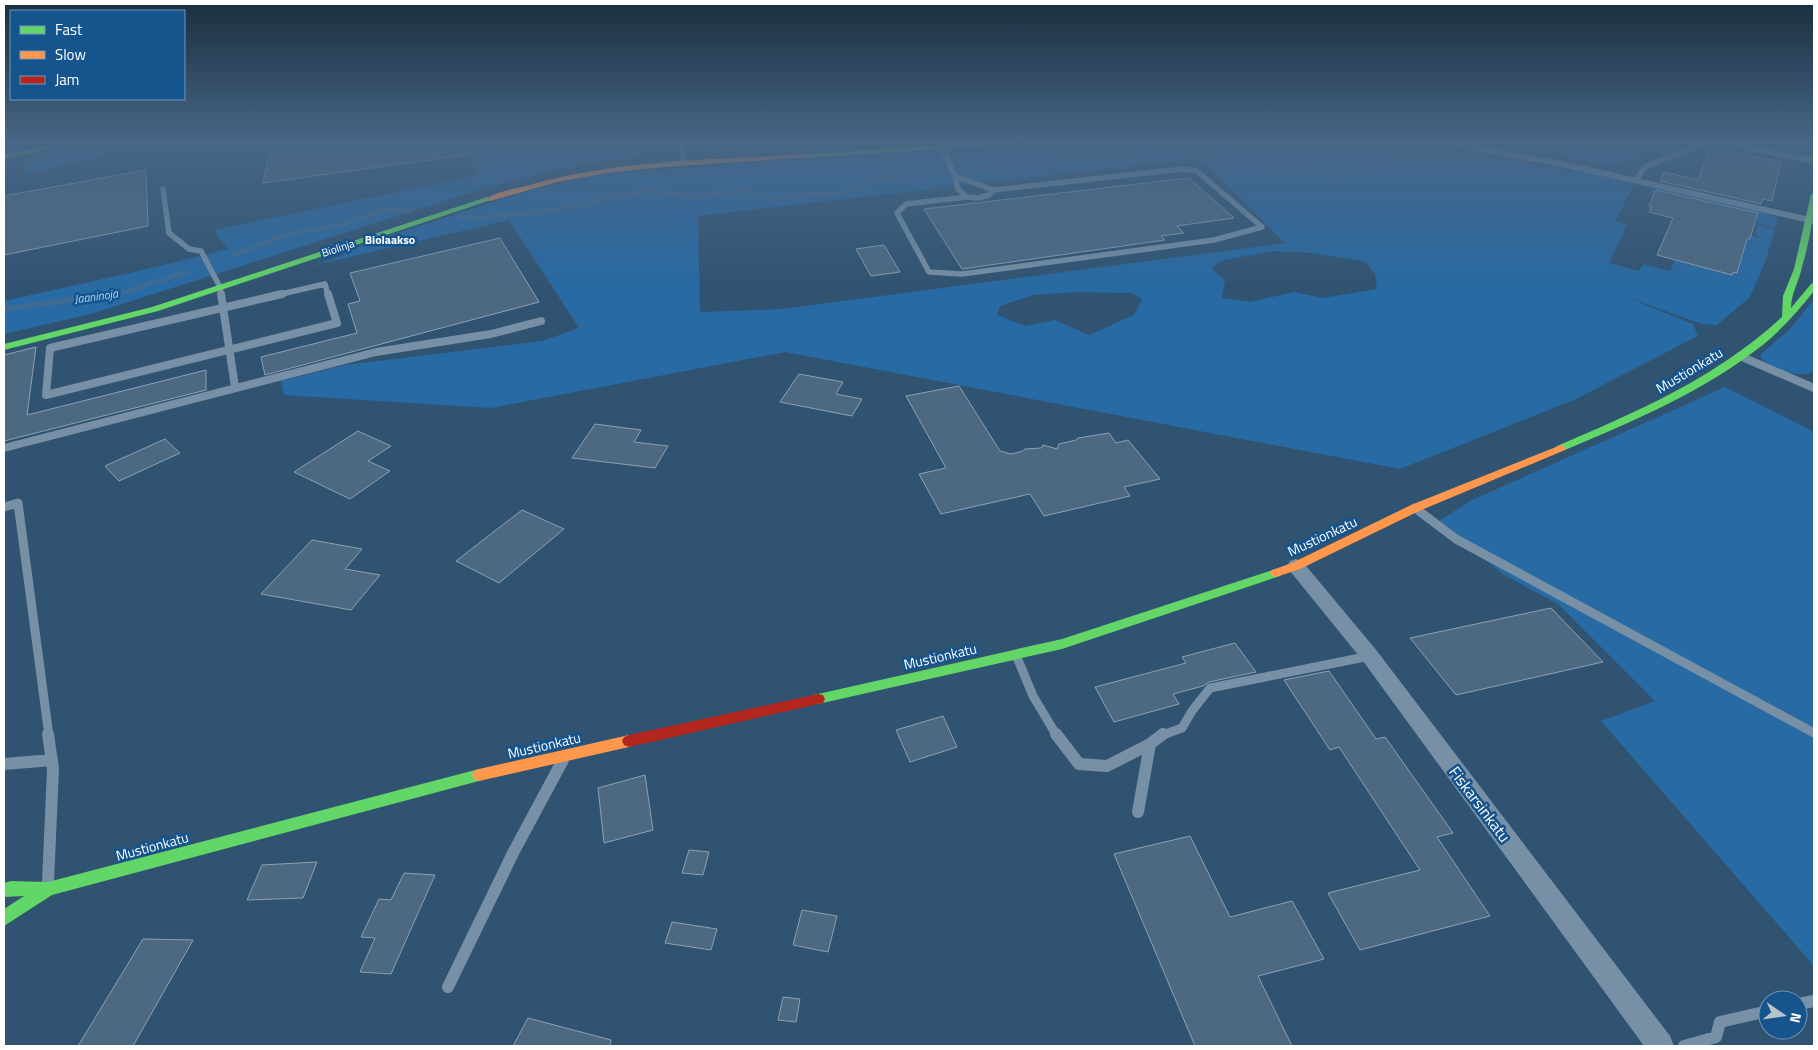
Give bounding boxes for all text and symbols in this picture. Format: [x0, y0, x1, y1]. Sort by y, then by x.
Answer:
legend [10, 10, 185, 100]
text: Fast [55, 18, 83, 41]
text: Slow [55, 43, 86, 66]
text: Jam [55, 68, 79, 91]
district label: Biolaakso [365, 230, 415, 249]
street label: Biolinja [319, 235, 357, 261]
water label: Jaaninoja [73, 283, 120, 308]
street label: Mustionkatu [1652, 342, 1726, 398]
street label: Mustionkatu [1284, 511, 1360, 561]
street label: Mustionkatu [901, 637, 979, 675]
street label: Mustionkatu [505, 726, 583, 764]
street label: Fiskarsinkatu [1443, 761, 1517, 847]
street label: Mustionkatu [113, 826, 191, 866]
north arrow [1758, 990, 1808, 1040]
text: N [1785, 1011, 1807, 1025]

